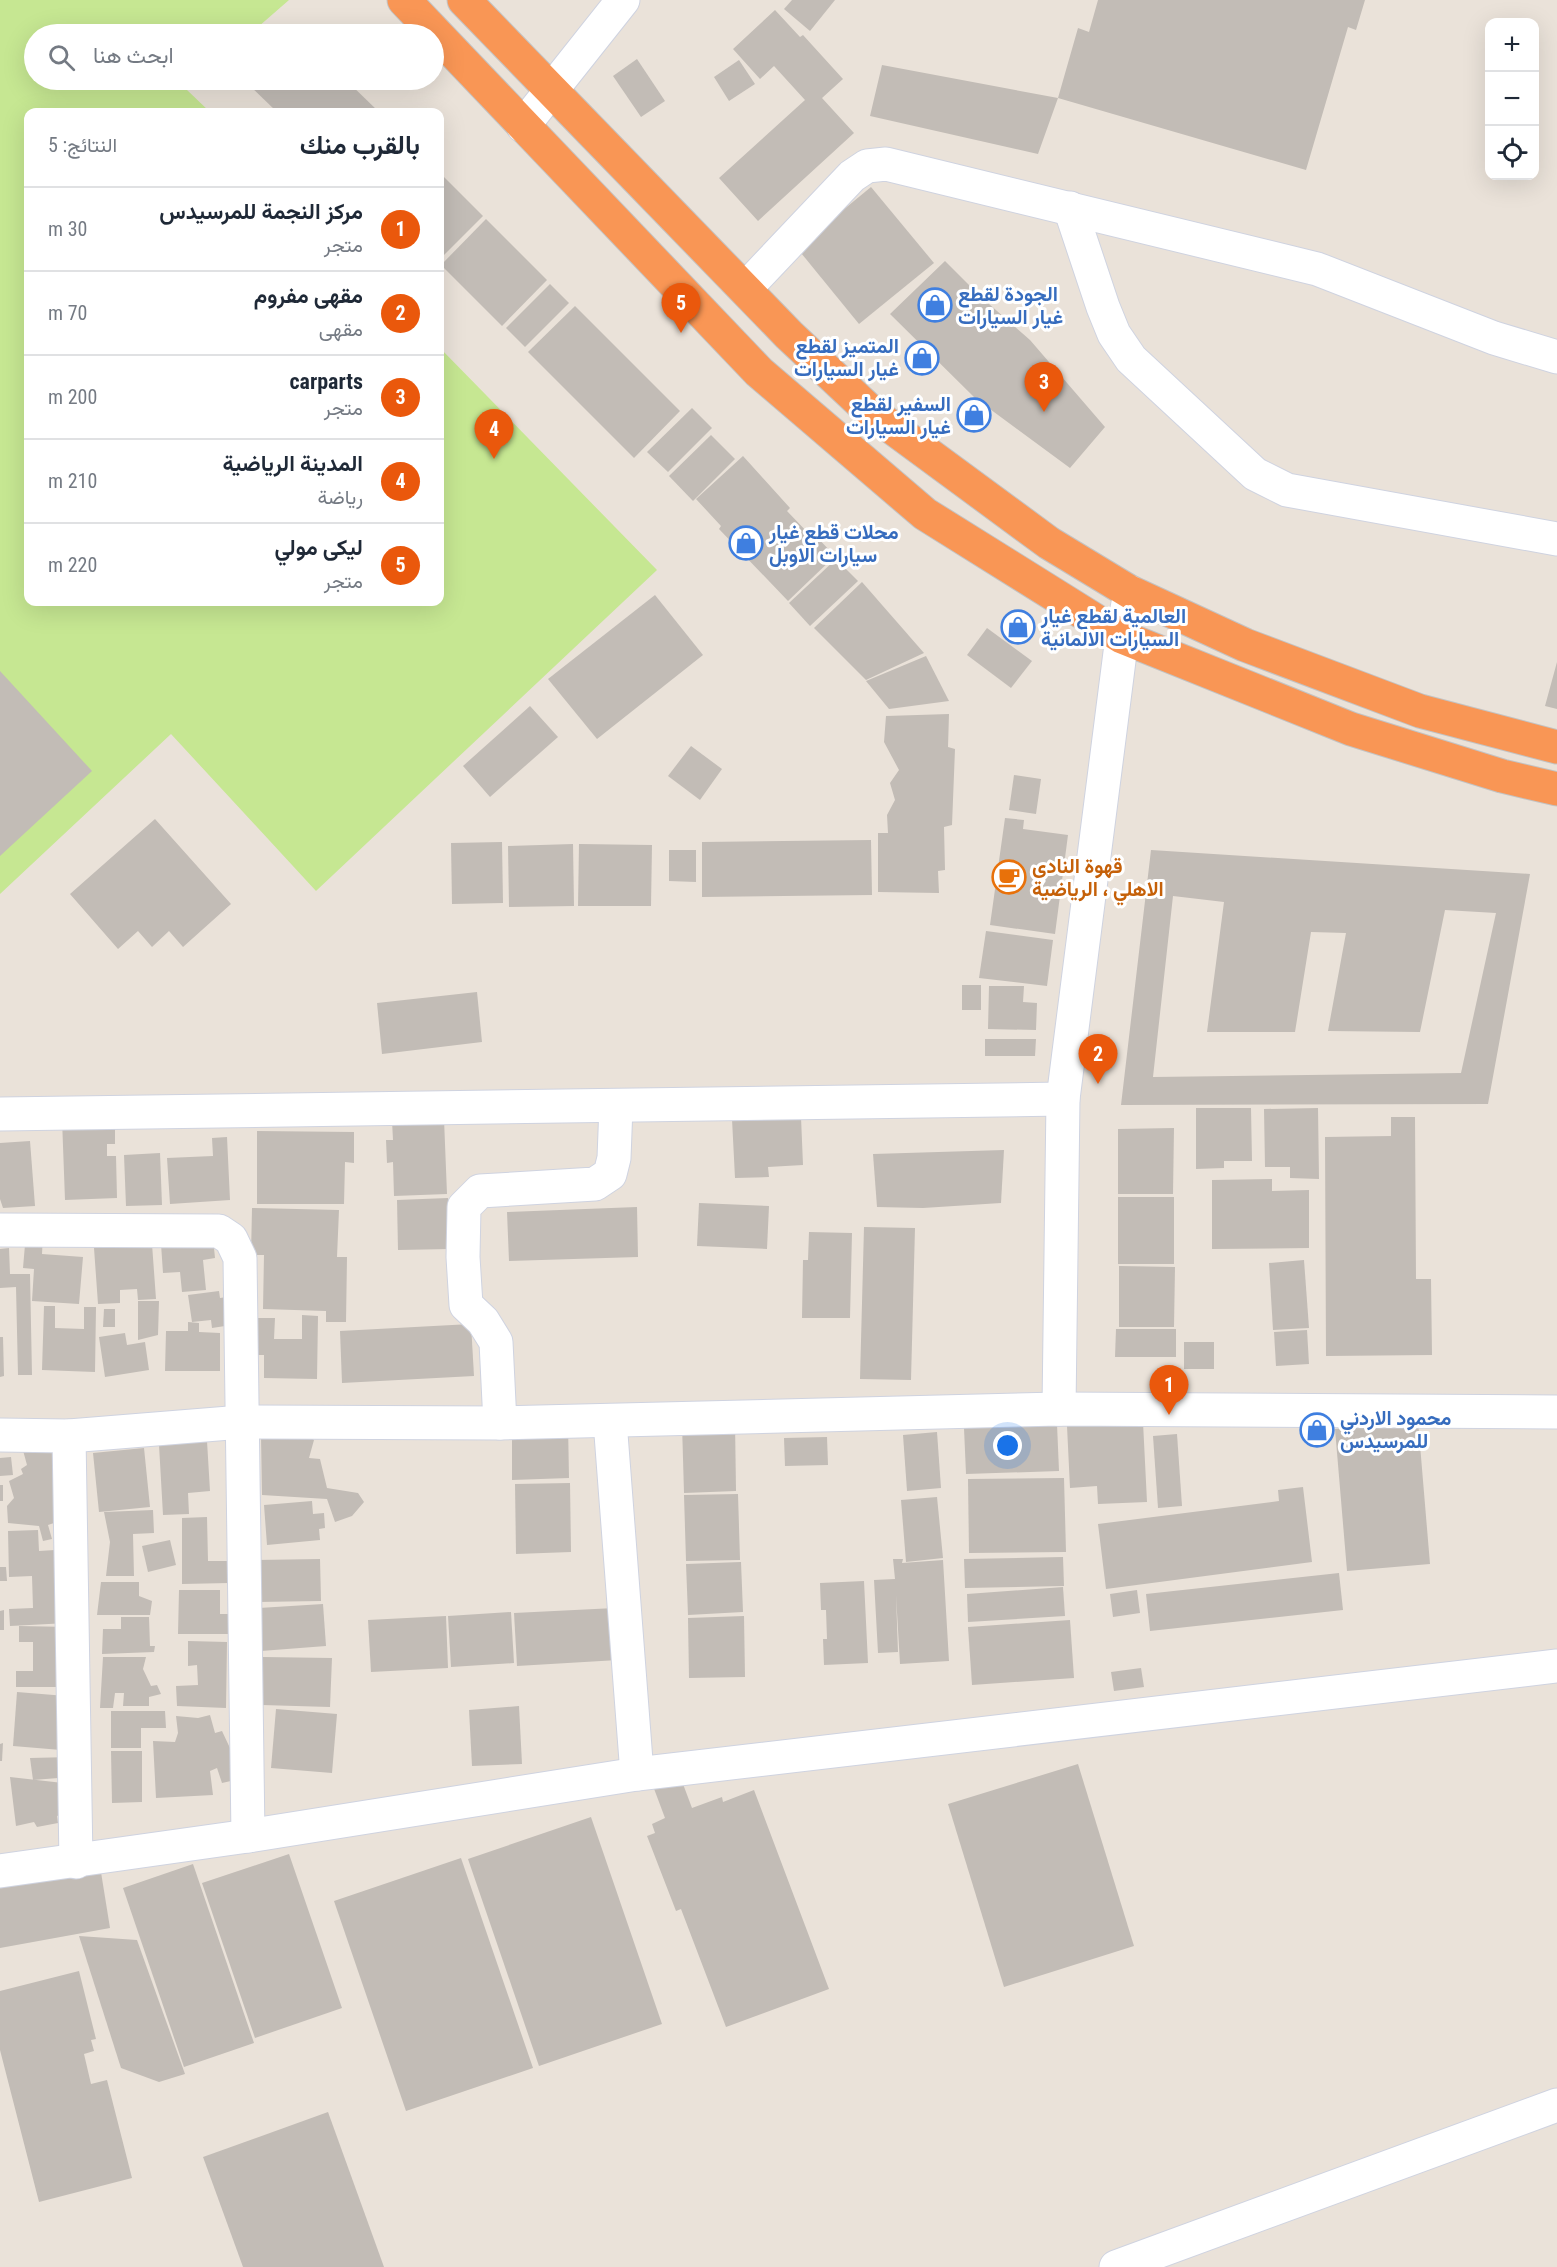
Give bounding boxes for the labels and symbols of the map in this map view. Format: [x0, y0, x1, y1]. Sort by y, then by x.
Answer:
place label: الجودة لقطع غيار السيارات [958, 282, 1063, 330]
pin: 5 [662, 284, 700, 333]
shop icon: الجودة لقطع غيار السيارات [917, 287, 953, 323]
place label: المتميز لقطع غيار السيارات [794, 334, 899, 382]
shop icon: المتميز لقطع غيار السيارات [904, 340, 940, 376]
pin: 3 [1024, 362, 1064, 412]
place label: السفير لقطع غيار السيارات [846, 392, 951, 440]
shop icon: السفير لقطع غيار السيارات [956, 397, 992, 433]
pin: 4 [474, 410, 514, 459]
place label: محلات قطع غيار سيارات الاوبل [768, 520, 899, 568]
shop icon: محلات قطع غيار سيارات الاوبل [728, 525, 764, 561]
place label: العالمية لقطع غيار السيارات الالمانية [1040, 604, 1186, 652]
shop icon: العالمية لقطع غيار السيارات الالمانية [1000, 609, 1036, 645]
place label: قهوة النادي الاهلي ، الرياضية [1032, 854, 1164, 906]
cafe icon: قهوة النادي الاهلي ، الرياضية [991, 859, 1027, 895]
pin: 2 [1078, 1034, 1118, 1084]
pin: 1 [1150, 1366, 1188, 1415]
place label: محمود الاردني للمرسيدس [1340, 1406, 1451, 1454]
shop icon: محمود الاردني للمرسيدس [1299, 1412, 1335, 1448]
your location [993, 1431, 1022, 1460]

